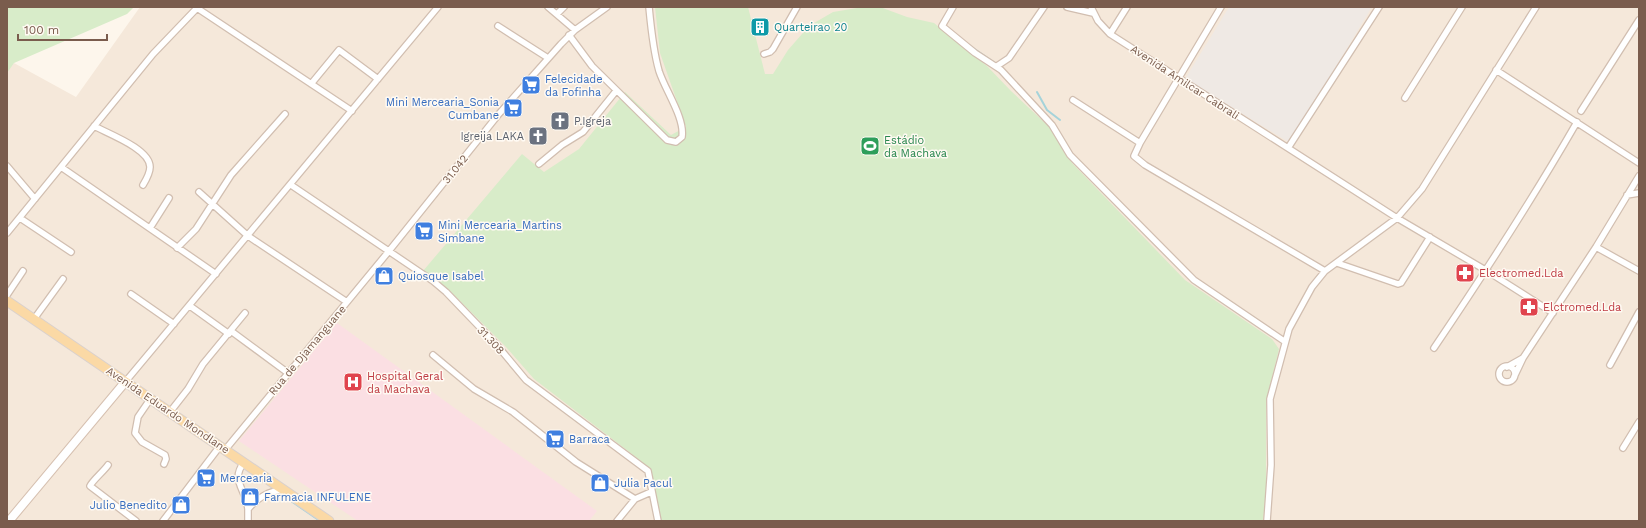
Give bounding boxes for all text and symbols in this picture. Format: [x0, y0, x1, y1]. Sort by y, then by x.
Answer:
scale bar [18, 16, 107, 42]
building icon: Quarteirao 20 [749, 16, 771, 38]
place label: Quarteirao 20 [774, 21, 848, 34]
text: 100 m [24, 23, 59, 37]
street label: Avenida Amilcar Cabrali [1128, 42, 1242, 122]
place label: Felecidade da Fofinha [545, 73, 603, 99]
supermarket icon: Felecidade da Fofinha [520, 74, 542, 96]
place label: Mini Mercearia_Sonia Cumbane [386, 96, 499, 122]
supermarket icon: Mini Mercearia_Sonia Cumbane [502, 97, 524, 119]
church icon: P.Igreja [549, 110, 571, 132]
place label: P.Igreja [574, 115, 611, 128]
church icon: Igreija LAKA [527, 125, 549, 147]
place label: Igreija LAKA [460, 130, 524, 143]
place label: Estádio da Machava [884, 134, 947, 160]
sports icon: Estádio da Machava [859, 135, 881, 157]
street label: 31.042 [440, 152, 471, 186]
place label: Mini Mercearia_Martins Simbane [438, 219, 562, 245]
supermarket icon: Mini Mercearia_Martins Simbane [413, 220, 435, 242]
pharmacy icon: Electromed.Lda [1454, 262, 1476, 284]
shop icon: Quiosque Isabel [373, 265, 395, 287]
place label: Electromed.Lda [1479, 267, 1564, 280]
place label: Quiosque Isabel [398, 270, 485, 283]
pharmacy icon: Elctromed.Lda [1518, 296, 1540, 318]
place label: Elctromed.Lda [1543, 301, 1621, 314]
street label: Rua de Djamanguane [266, 303, 349, 398]
street label: 31.308 [474, 324, 507, 357]
street label: Avenida Eduardo Mondlane [104, 364, 232, 457]
place label: Hospital Geral da Machava [367, 370, 444, 396]
hospital icon: Hospital Geral da Machava [342, 371, 364, 393]
supermarket icon: Barraca [544, 428, 566, 450]
place label: Barraca [569, 433, 610, 446]
supermarket icon: Mercearia [195, 467, 217, 489]
place label: Mercearia [220, 472, 272, 485]
shop icon: Julia Pacul [589, 472, 611, 494]
place label: Julia Pacul [614, 477, 673, 490]
shop icon: Farmacia INFULENE [239, 486, 261, 508]
place label: Farmacia INFULENE [264, 491, 371, 504]
shop icon: Julio Benedito [170, 494, 192, 516]
place label: Julio Benedito [90, 499, 167, 512]

